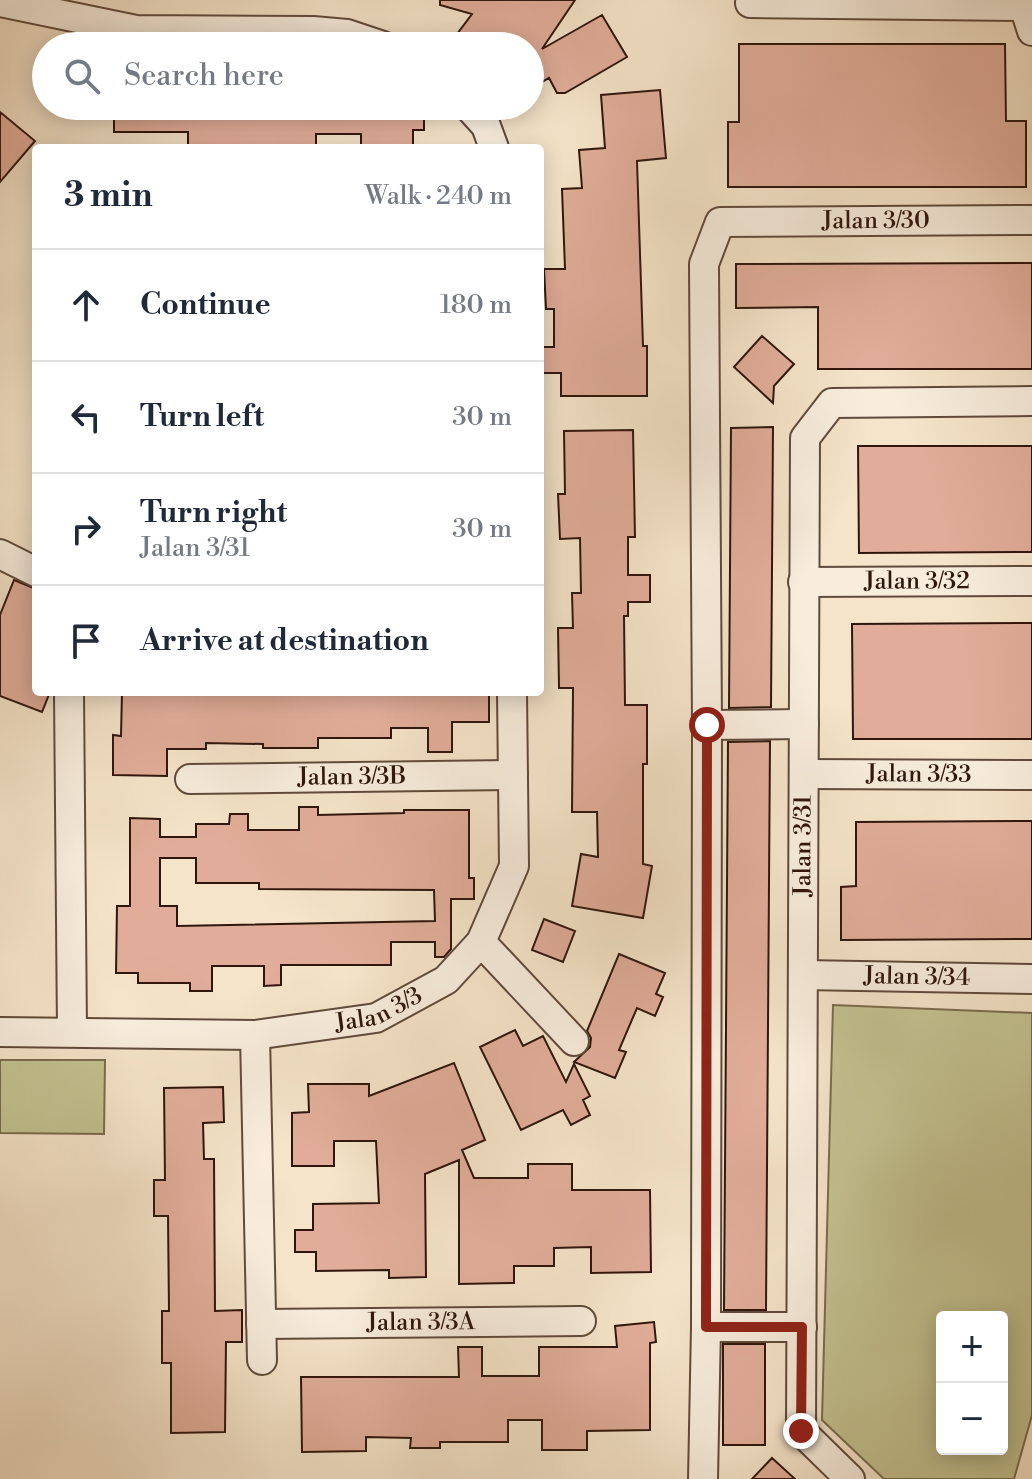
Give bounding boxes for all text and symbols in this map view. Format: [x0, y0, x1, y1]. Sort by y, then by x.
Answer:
search box [32, 32, 544, 120]
icon: search [60, 54, 104, 98]
text: Search here [124, 57, 284, 95]
text: 3 min [64, 175, 153, 217]
text: Walk · 240 m [365, 180, 512, 212]
street label: Jalan 3/30 [821, 206, 930, 236]
icon: ahead [64, 283, 108, 327]
text: Continue [140, 286, 271, 324]
text: 180 m [440, 289, 512, 321]
icon: left [64, 395, 108, 439]
text: Turn left [140, 398, 264, 436]
text: 30 m [452, 401, 512, 433]
text: Turn right [140, 494, 287, 532]
icon: right [64, 507, 108, 551]
text: 30 m [452, 513, 512, 545]
text: Jalan 3/31 [140, 532, 250, 564]
street label: Jalan 3/32 [863, 566, 970, 597]
icon: arrive [64, 619, 108, 663]
text: Arrive at destination [140, 622, 429, 660]
route start [689, 707, 725, 743]
street label: Jalan 3/33 [865, 759, 972, 790]
street label: Jalan 3/3B [296, 761, 407, 793]
street label: Jalan 3/31 [788, 794, 819, 898]
street label: Jalan 3/34 [862, 961, 971, 993]
street label: Jalan 3/3 [332, 981, 428, 1039]
street label: Jalan 3/3A [366, 1307, 476, 1338]
map controls [936, 1311, 1008, 1455]
button: + [936, 1311, 1008, 1383]
button: − [936, 1383, 1008, 1455]
route end [783, 1413, 819, 1449]

